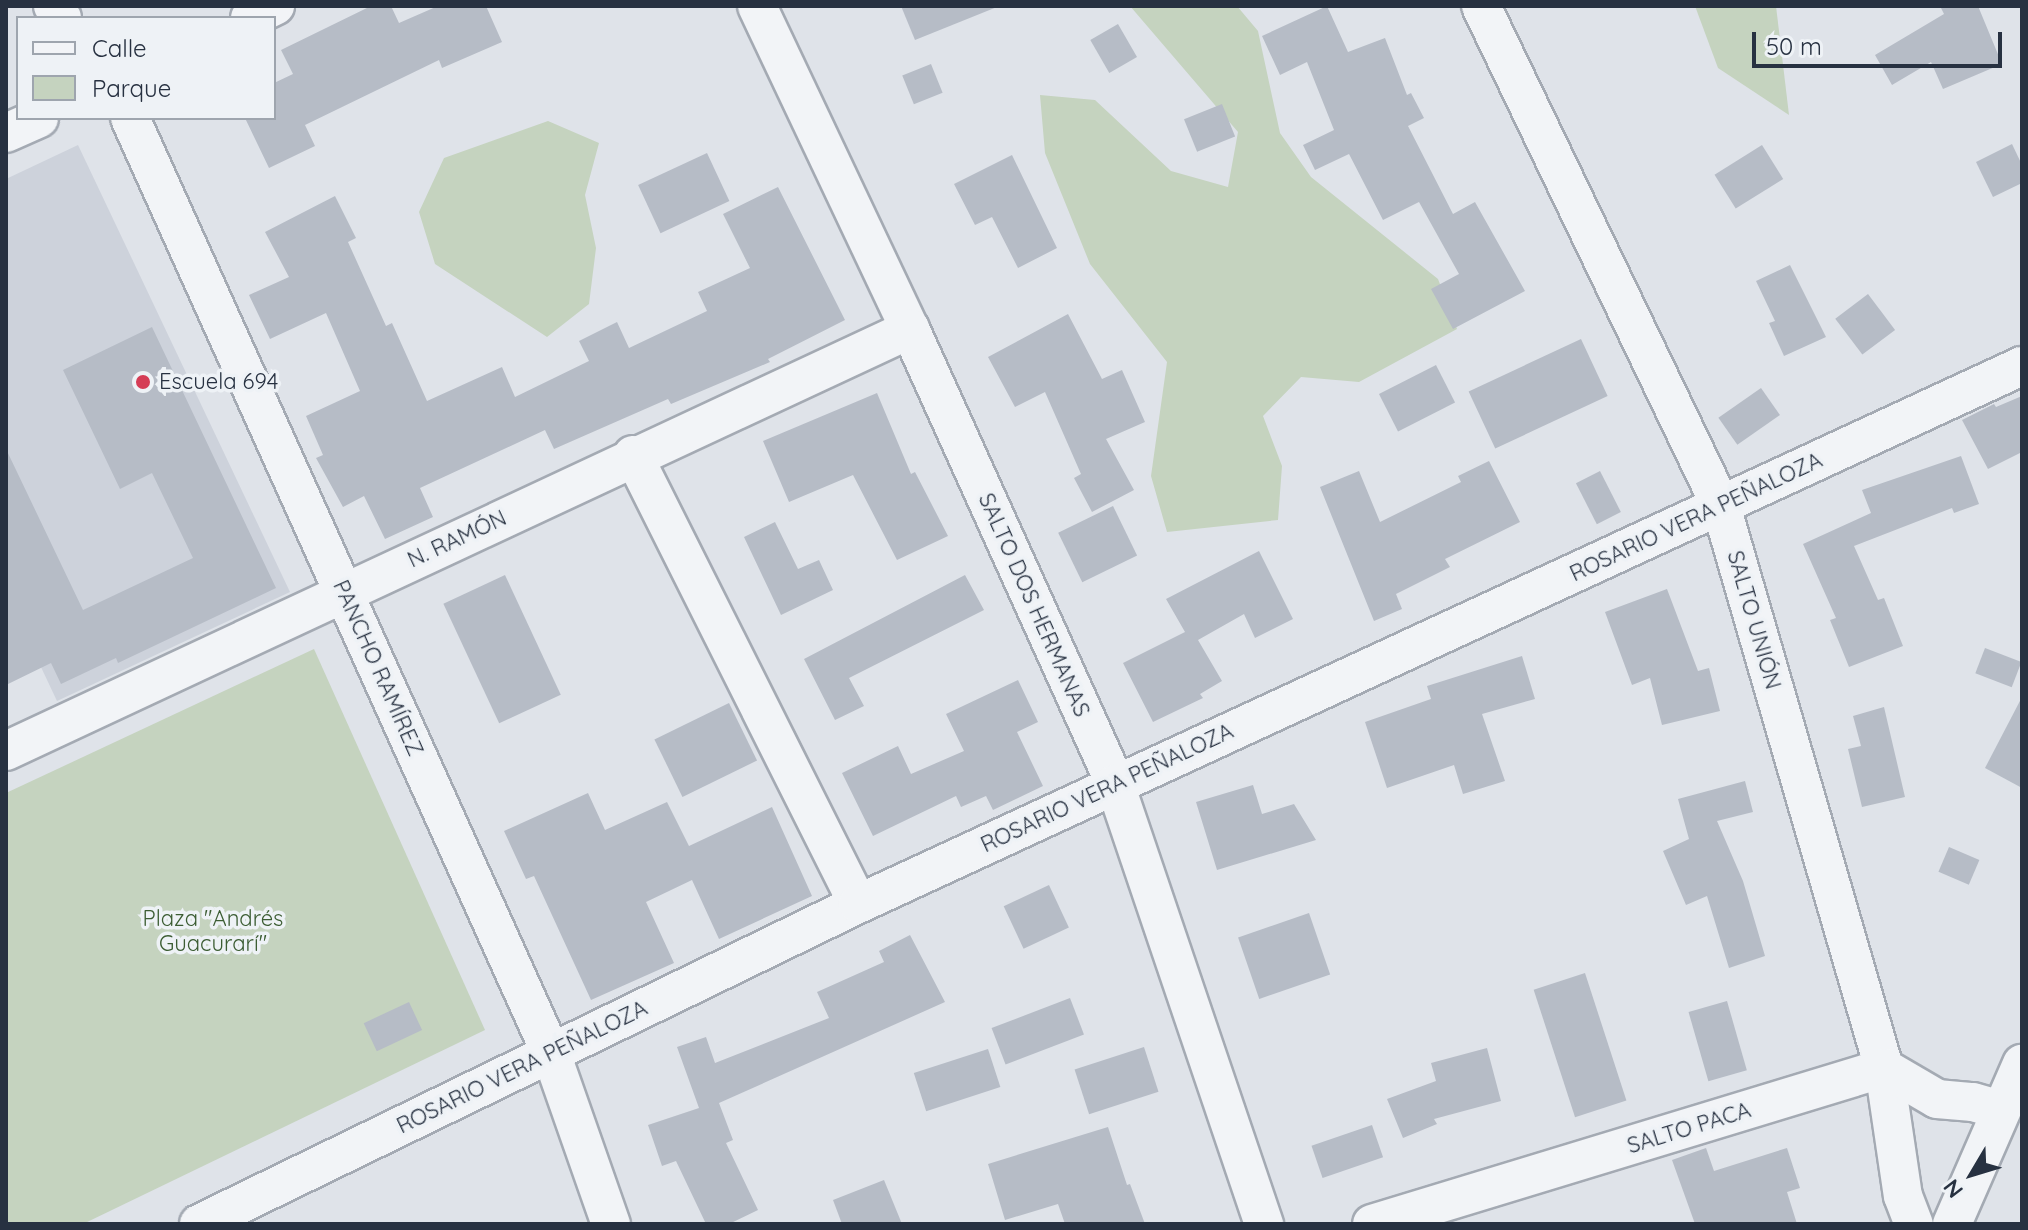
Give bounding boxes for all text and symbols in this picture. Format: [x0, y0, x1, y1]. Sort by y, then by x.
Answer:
legend [16, 16, 276, 120]
scale bar [1756, 16, 2006, 66]
text: 50 m [1766, 31, 1822, 61]
text: Calle [92, 33, 147, 63]
text: Parque [92, 73, 171, 103]
place label: Escuela 694 [159, 369, 278, 395]
marker: Escuela 694 [134, 373, 152, 391]
street label: ROSARIO VERA PEÑALOZA [1566, 447, 1826, 587]
street label: SALTO DOS HERMANAS [973, 489, 1095, 721]
street label: N. RAMÓN [403, 505, 511, 573]
street label: SALTO UNIÓN [1722, 548, 1786, 692]
street label: PANCHO RAMÍREZ [327, 576, 429, 760]
street label: ROSARIO VERA PEÑALOZA [977, 718, 1237, 858]
park label: Plaza "Andrés Guacurarí" [143, 905, 283, 956]
street label: ROSARIO VERA PEÑALOZA [392, 995, 652, 1139]
street label: SALTO PACA [1624, 1097, 1754, 1159]
north arrow [1932, 1134, 2012, 1214]
text: N [1937, 1174, 1969, 1204]

